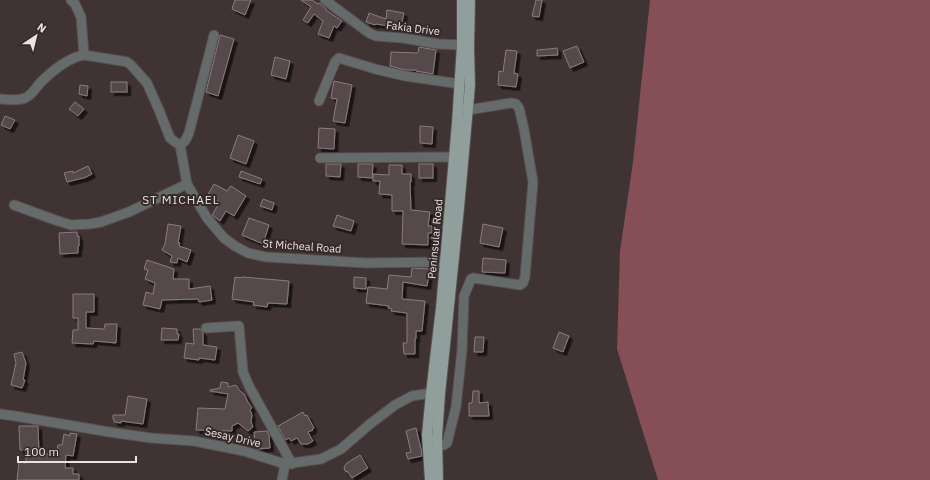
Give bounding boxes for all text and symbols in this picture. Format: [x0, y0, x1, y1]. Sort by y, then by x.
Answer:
north arrow [16, 16, 56, 56]
street label: Fakia Drive [385, 18, 441, 38]
text: N [34, 20, 49, 36]
district label: ST MICHAEL [142, 192, 220, 207]
street label: Peninsular Road [425, 198, 445, 280]
street label: St Micheal Road [262, 236, 342, 256]
street label: Sesay Drive [204, 424, 262, 450]
scale bar [18, 438, 136, 464]
text: 100 m [24, 444, 59, 459]

